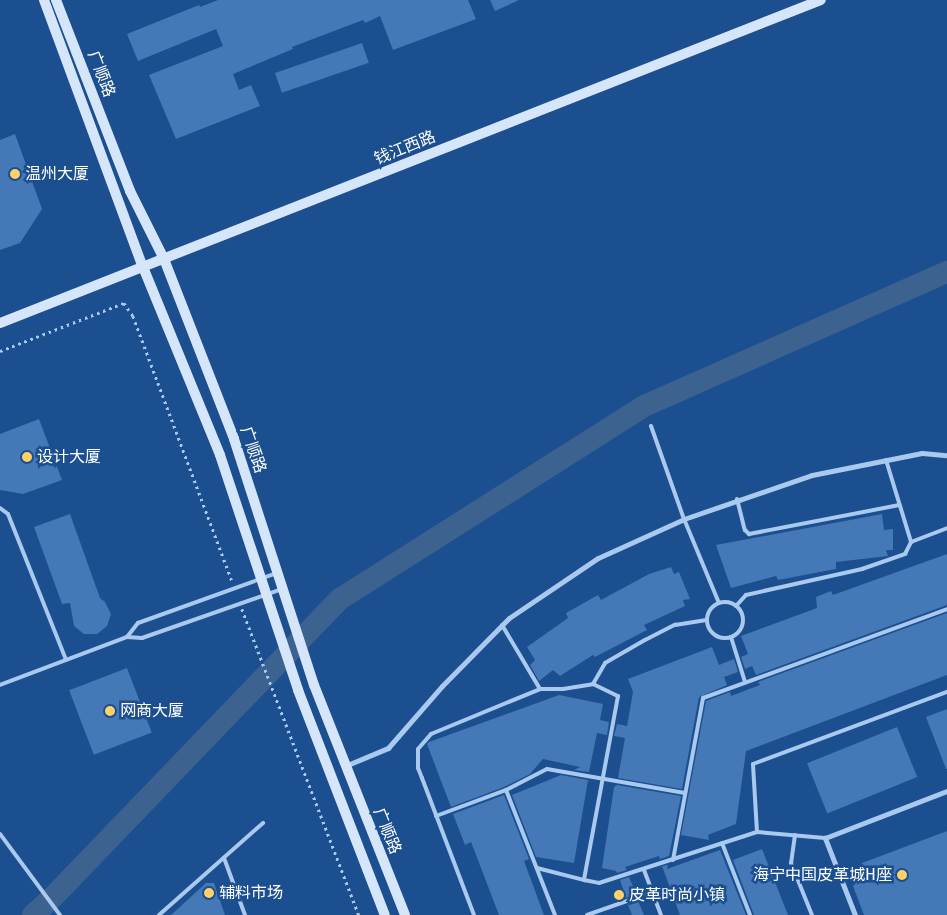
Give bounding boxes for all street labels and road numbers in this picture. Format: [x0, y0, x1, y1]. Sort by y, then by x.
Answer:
street label: 广顺路 [83, 48, 119, 100]
street label: 钱江西路 [372, 127, 438, 169]
street label: 广顺路 [236, 424, 270, 476]
street label: 广顺路 [369, 805, 405, 857]

